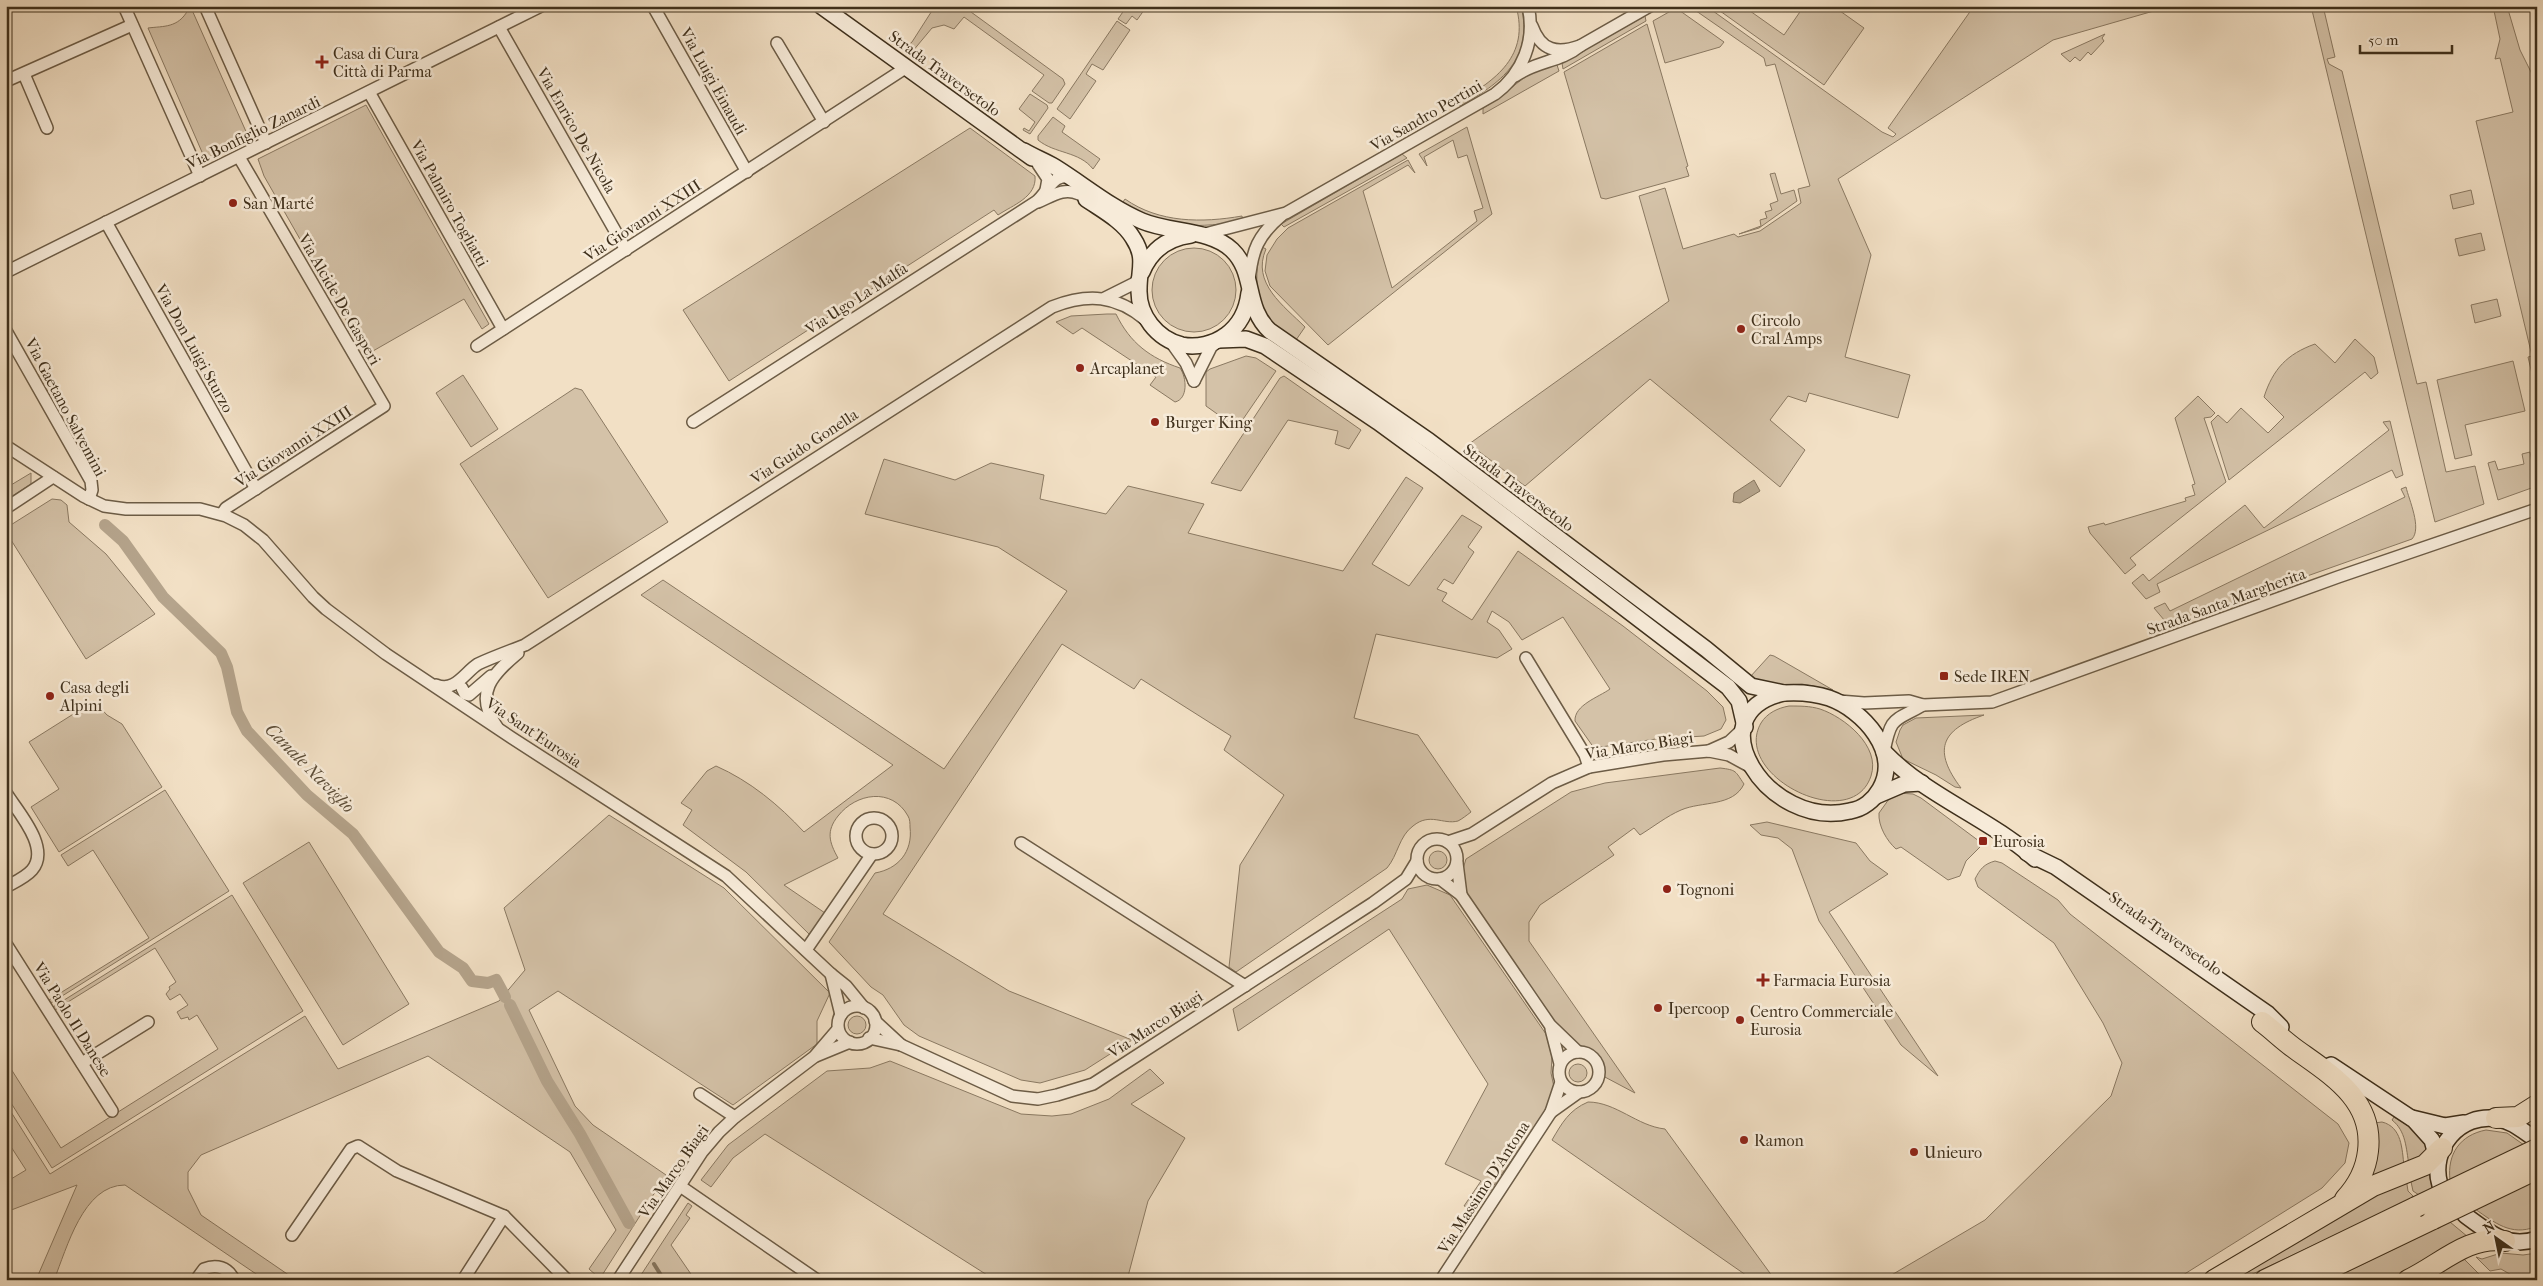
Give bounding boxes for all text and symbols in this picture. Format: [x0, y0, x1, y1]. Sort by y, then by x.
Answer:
scale bar [2360, 22, 2453, 54]
street label: Via Luigi Einaudi [676, 23, 751, 138]
street label: Strada Traversetolo [885, 26, 1004, 120]
text: 50 m [2368, 31, 2399, 49]
place label: Casa di Cura Città di Parma [333, 44, 432, 81]
marker: Casa di Cura Città di Parma [315, 55, 329, 69]
street label: Via Enrico De Nicola [532, 63, 621, 197]
street label: Via Sandro Pertini [1366, 75, 1486, 156]
street label: Via Bonfiglio Zanardi [182, 92, 324, 174]
street label: Via Palmiro Togliatti [406, 136, 492, 270]
street label: Via Giovanni XXIII [579, 176, 704, 266]
place label: San Marté [243, 194, 314, 213]
marker: San Marté [227, 197, 239, 209]
street label: Via Alcide De Gasperi [294, 229, 385, 369]
street label: Via Ugo La Malfa [801, 258, 911, 339]
street label: Via Don Luigi Sturzo [151, 280, 238, 416]
place label: Circolo Cral Amps [1751, 311, 1822, 348]
marker: Circolo Cral Amps [1735, 323, 1747, 335]
street label: Via Gaetano Salvemini [21, 334, 110, 480]
place label: Arcaplanet [1089, 359, 1165, 378]
marker: Arcaplanet [1074, 362, 1086, 374]
street label: Via Giovanni XXIII [230, 402, 355, 492]
street label: Via Guido Gonella [746, 404, 862, 489]
place label: Burger King [1165, 413, 1253, 432]
marker: Burger King [1149, 416, 1161, 428]
street label: Strada Traversetolo [1460, 440, 1578, 535]
street label: Strada Santa Margherita [2144, 564, 2309, 639]
place label: Sede IREN [1954, 667, 2030, 686]
marker: Sede IREN [1938, 670, 1950, 682]
place label: Casa degli Alpini [59, 678, 130, 715]
marker: Casa degli Alpini [44, 690, 56, 702]
street label: Via Sant'Eurosia [481, 693, 586, 772]
water label: Canale Naviglio [261, 719, 359, 817]
street label: Via Marco Biagi [1583, 728, 1695, 764]
place label: Eurosia [1993, 832, 2045, 851]
marker: Eurosia [1977, 835, 1989, 847]
place label: Tognoni [1677, 880, 1735, 899]
marker: Tognoni [1661, 883, 1673, 895]
street label: Strada Traversetolo [2106, 887, 2226, 980]
street label: Via Paolo Il Danese [29, 958, 115, 1080]
place label: Farmacia Eurosia [1773, 971, 1891, 990]
marker: Farmacia Eurosia [1757, 974, 1769, 986]
street label: Via Marco Biagi [1103, 987, 1206, 1063]
place label: Ipercoop [1668, 999, 1730, 1018]
marker: Ipercoop [1652, 1002, 1664, 1014]
place label: Centro Commerciale Eurosia [1750, 1002, 1893, 1039]
marker: Centro Commerciale Eurosia [1734, 1014, 1746, 1026]
street label: Via Massimo D'Antona [1433, 1117, 1534, 1258]
street label: Via Marco Biagi [634, 1121, 713, 1222]
place label: Ramon [1754, 1131, 1805, 1150]
marker: Ramon [1738, 1134, 1750, 1146]
place label: Unieuro [1924, 1143, 1982, 1162]
marker: Unieuro [1908, 1146, 1920, 1158]
north arrow [2470, 1214, 2520, 1264]
text: N [2480, 1217, 2499, 1238]

